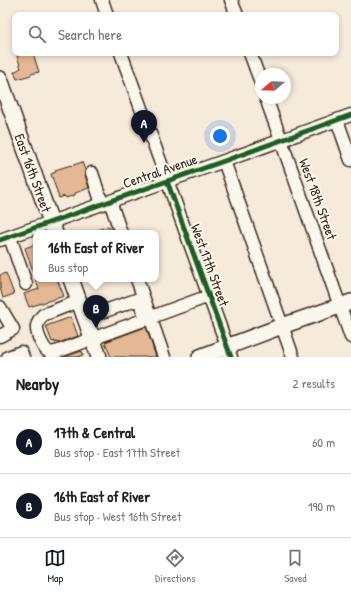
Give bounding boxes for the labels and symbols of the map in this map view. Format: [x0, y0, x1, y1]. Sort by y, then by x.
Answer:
north arrow [255, 68, 291, 104]
pin: A [131, 110, 157, 143]
your location [210, 126, 230, 146]
street label: East 16th Street [10, 131, 57, 215]
street label: Central Avenue [120, 149, 200, 192]
street label: West 18th Street [295, 156, 342, 242]
street label: West 17th Street [187, 221, 234, 309]
pin: B [83, 295, 109, 328]

